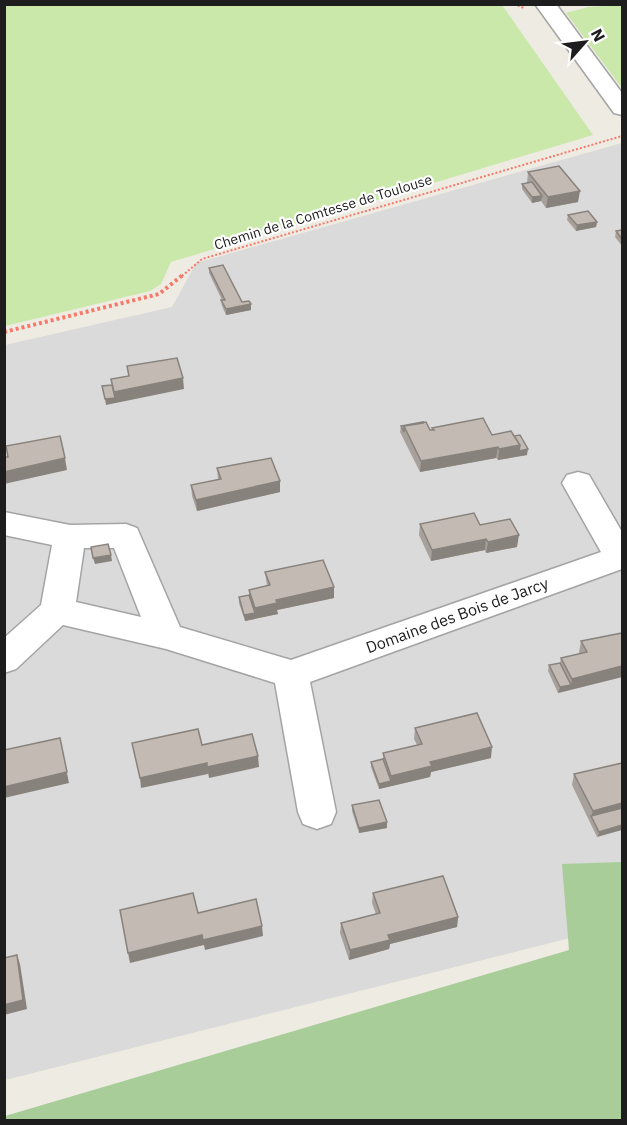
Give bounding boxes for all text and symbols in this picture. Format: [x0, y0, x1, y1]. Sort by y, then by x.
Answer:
north arrow [555, 12, 615, 72]
text: N [587, 25, 610, 45]
street label: Chemin de la Comtesse de Toulouse [212, 170, 434, 254]
street label: Domaine des Bois de Jarcy [363, 573, 551, 657]

